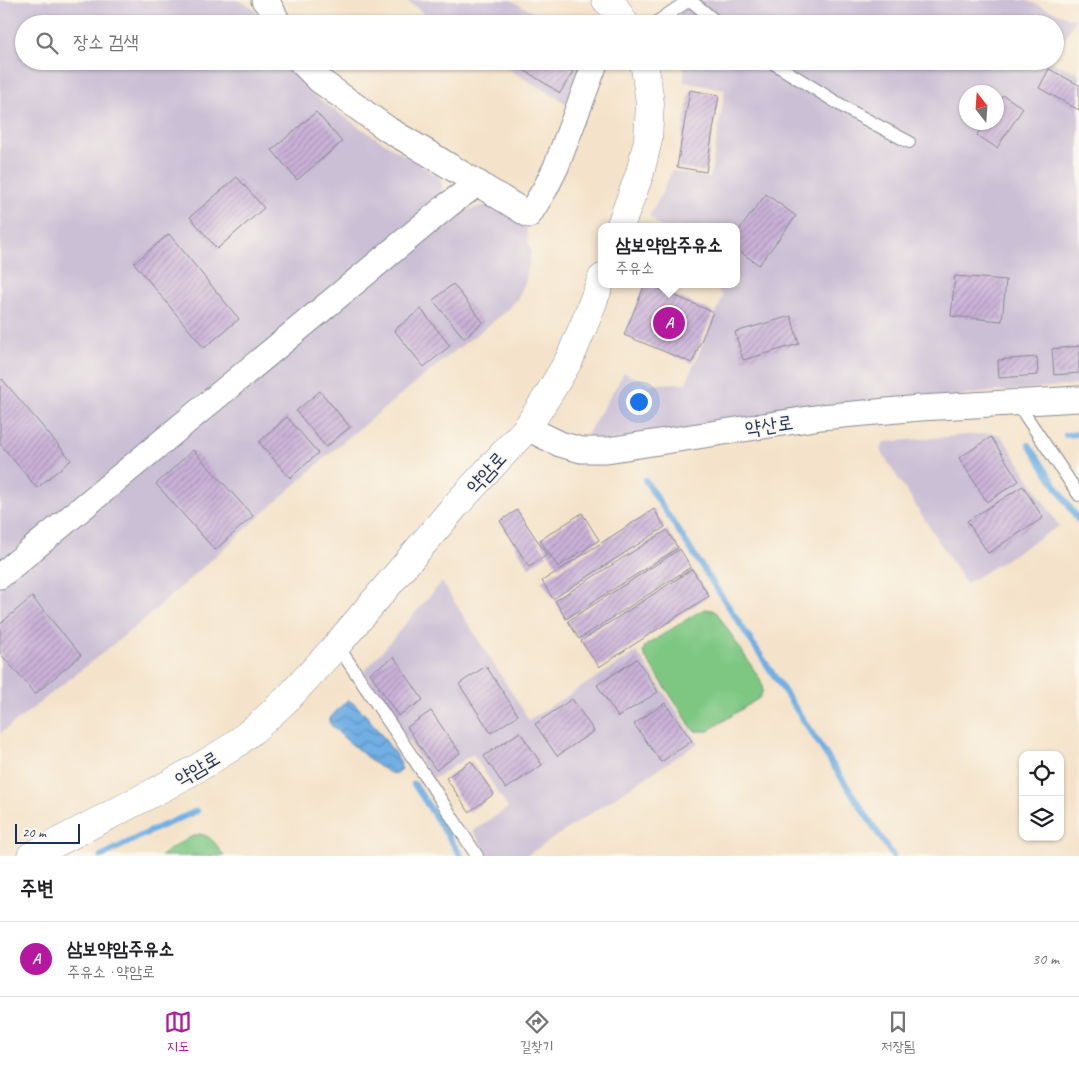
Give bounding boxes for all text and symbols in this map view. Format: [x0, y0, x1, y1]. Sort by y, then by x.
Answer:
search box [15, 15, 1064, 70]
icon: search [33, 29, 61, 57]
text: 장소 검색 [73, 30, 139, 54]
north arrow [959, 85, 1004, 130]
popup [598, 223, 740, 288]
text: 삼보약암주유소 [615, 233, 723, 257]
text: 주유소 [615, 258, 654, 278]
pin: A [653, 304, 685, 342]
your location [626, 389, 652, 415]
street label: 약산로 [743, 410, 795, 441]
street label: 약암로 [461, 446, 512, 499]
street label: 약암로 [170, 745, 224, 792]
map controls [1019, 751, 1064, 841]
button: locate [1019, 751, 1064, 796]
button: layers [1019, 796, 1064, 841]
scale bar [15, 821, 80, 844]
text: 20 m [22, 824, 46, 841]
text: 주변 [20, 875, 54, 901]
text: 삼보약암주유소 [67, 937, 174, 961]
text: A [32, 949, 40, 969]
text: 30 m [1032, 949, 1059, 969]
text: 주유소 · 약암로 [67, 962, 155, 982]
tab: 지도 [164, 1008, 192, 1056]
tab: 길찾기 [520, 1008, 553, 1056]
tab: 저장됨 [881, 1008, 915, 1056]

